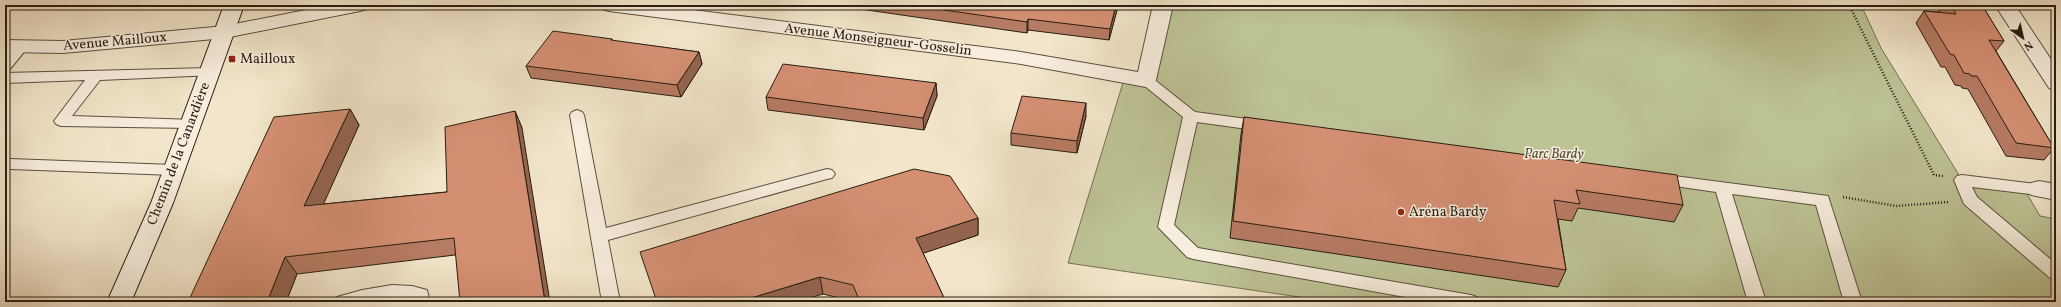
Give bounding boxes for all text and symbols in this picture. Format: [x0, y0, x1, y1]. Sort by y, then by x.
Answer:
north arrow [2003, 18, 2043, 58]
street label: Avenue Monseigneur-Gosselin [783, 19, 973, 61]
street label: Avenue Mailloux [62, 28, 168, 56]
text: N [2020, 37, 2035, 54]
place label: Mailloux [240, 50, 295, 69]
marker: Mailloux [227, 54, 237, 64]
street label: Chemin de la Canardière [143, 79, 215, 228]
park label: Parc Bardy [1524, 145, 1585, 164]
place label: Aréna Bardy [1409, 203, 1487, 222]
marker: Aréna Bardy [1396, 207, 1406, 217]

